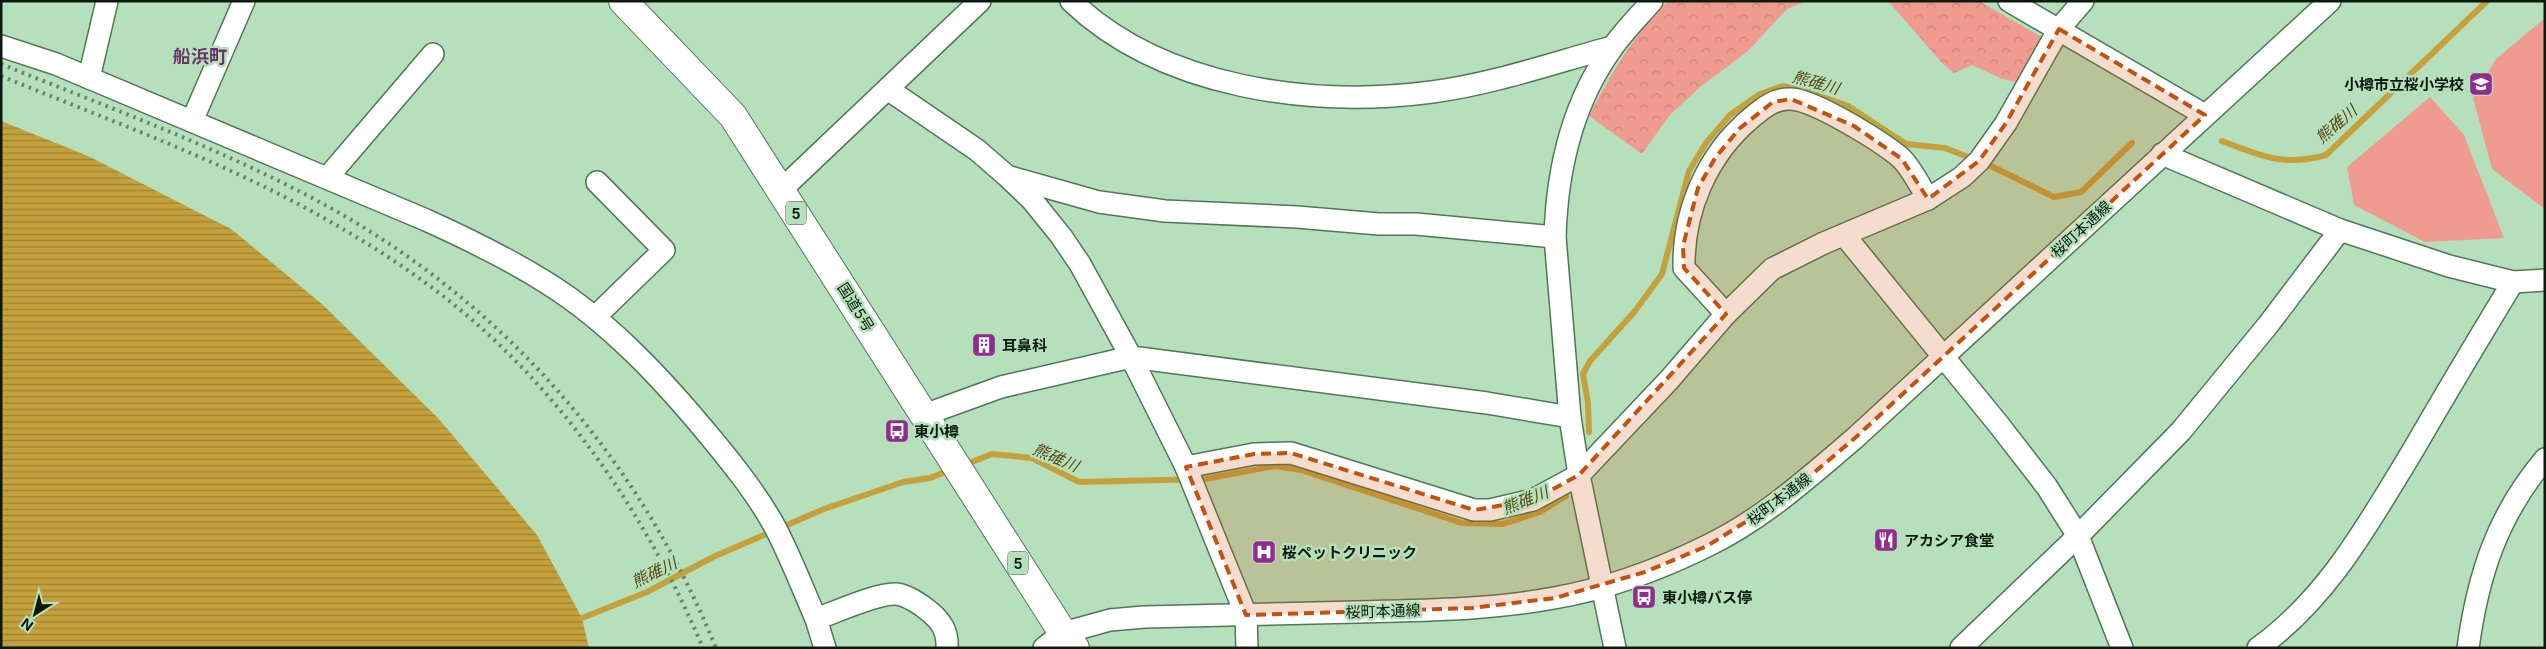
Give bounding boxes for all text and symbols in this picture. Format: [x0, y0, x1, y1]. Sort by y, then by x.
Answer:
district label: 船浜町 [173, 46, 227, 67]
water label: 熊碓川 [1790, 66, 1844, 99]
school or university icon: 小樽市立桜小学校 [2468, 71, 2494, 97]
place label: 小樽市立桜小学校 [2344, 75, 2464, 94]
water label: 熊碓川 [2311, 99, 2362, 147]
street label: 桜町本通線 [2047, 196, 2115, 262]
road number: 5 [786, 202, 806, 224]
street label: 国道5号 [834, 279, 878, 335]
building icon: 耳鼻科 [971, 332, 997, 358]
place label: 耳鼻科 [1002, 336, 1047, 355]
bus stop icon: 東小樽 [884, 418, 910, 444]
place label: 東小樽 [914, 422, 959, 441]
water label: 熊碓川 [1030, 438, 1084, 476]
street label: 桜町本通線 [1743, 469, 1815, 529]
water label: 熊碓川 [1499, 481, 1553, 518]
restaurant icon: アカシア食堂 [1873, 527, 1899, 553]
place label: アカシア食堂 [1904, 531, 1994, 550]
hospital icon: 桜ペットクリニック [1251, 539, 1277, 565]
place label: 桜ペットクリニック [1282, 543, 1417, 562]
water label: 熊碓川 [628, 552, 682, 592]
road number: 5 [1008, 552, 1028, 574]
bus stop icon: 東小樽バス停 [1631, 584, 1657, 610]
place label: 東小樽バス停 [1662, 588, 1752, 607]
north arrow [10, 589, 60, 639]
street label: 桜町本通線 [1345, 600, 1421, 622]
text: N [18, 615, 36, 635]

